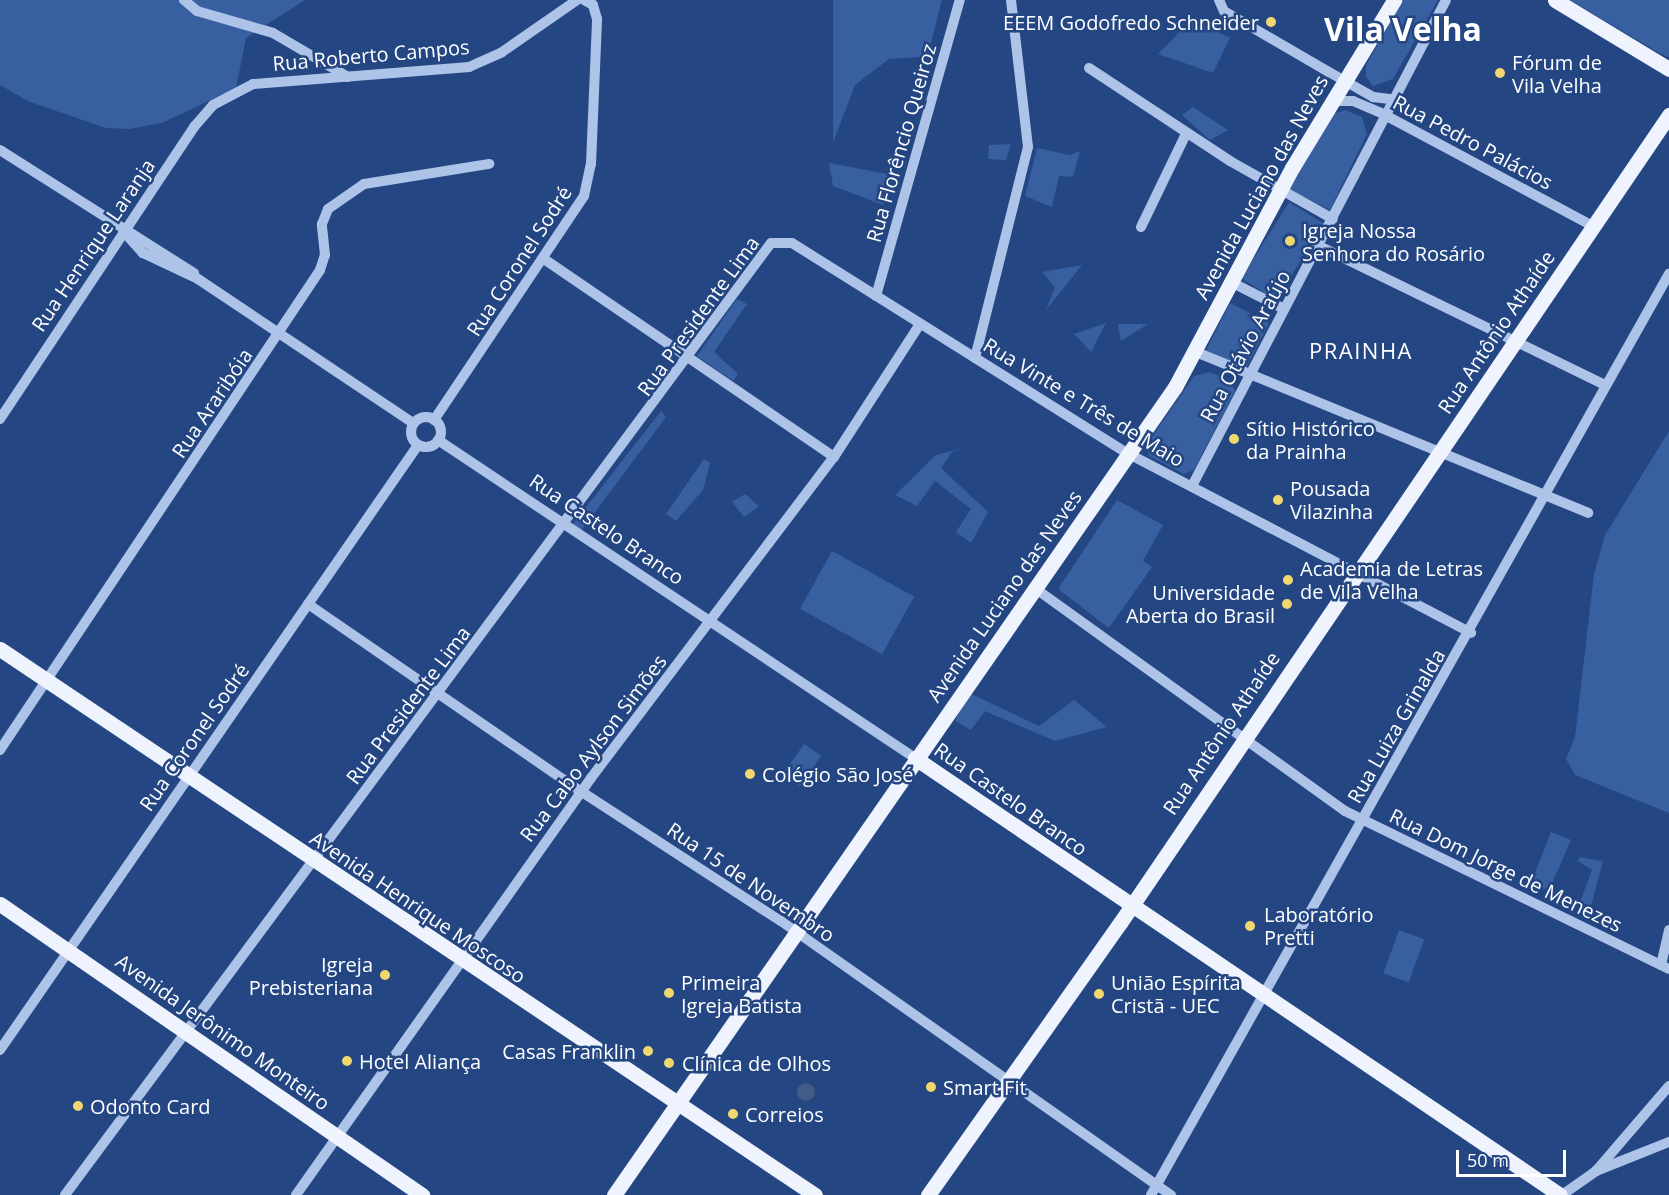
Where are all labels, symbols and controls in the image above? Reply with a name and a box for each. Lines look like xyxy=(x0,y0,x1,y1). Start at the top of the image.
place label: EEEM Godofredo Schneider xyxy=(1003,10,1259,34)
district label: Vila Velha xyxy=(1324,10,1482,48)
marker: EEEM Godofredo Schneider xyxy=(1264,15,1278,29)
street label: Rua Roberto Campos xyxy=(272,34,470,76)
street label: Rua Florêncio Queiroz xyxy=(861,41,941,245)
place label: Fórum de Vila Velha xyxy=(1512,50,1602,97)
marker: Fórum de Vila Velha xyxy=(1493,66,1507,80)
street label: Avenida Luciano das Neves xyxy=(1189,71,1333,303)
street label: Rua Pedro Palácios xyxy=(1389,90,1557,194)
street label: Rua Henrique Laranja xyxy=(26,154,160,336)
street label: Rua Coronel Sodré xyxy=(462,181,576,341)
place label: Igreja Nossa Senhora do Rosário xyxy=(1302,218,1485,265)
street label: Rua Presidente Lima xyxy=(632,232,764,400)
marker: Igreja Nossa Senhora do Rosário xyxy=(1283,234,1297,248)
street label: Rua Antônio Athaíde xyxy=(1433,246,1559,418)
street label: Rua Otávio Araújo xyxy=(1195,266,1295,426)
street label: Rua Vinte e Três de Maio xyxy=(979,332,1189,472)
district label: PRAINHA xyxy=(1309,338,1413,364)
street label: Rua Araribóia xyxy=(167,344,257,462)
place label: Sítio Histórico da Prainha xyxy=(1246,416,1375,463)
marker: Sítio Histórico da Prainha xyxy=(1227,432,1241,446)
street label: Rua Castelo Branco xyxy=(525,468,689,590)
place label: Pousada Vilazinha xyxy=(1290,476,1373,523)
street label: Avenida Luciano das Neves xyxy=(922,486,1086,706)
marker: Pousada Vilazinha xyxy=(1271,493,1285,507)
place label: Academia de Letras de Vila Velha xyxy=(1300,556,1483,603)
marker: Academia de Letras de Vila Velha xyxy=(1281,573,1295,587)
place label: Universidade Aberta do Brasil xyxy=(1126,580,1275,627)
marker: Universidade Aberta do Brasil xyxy=(1280,597,1294,611)
street label: Rua Presidente Lima xyxy=(341,621,475,789)
street label: Rua Luiza Grinalda xyxy=(1342,645,1450,807)
street label: Rua Antônio Athaíde xyxy=(1158,647,1284,819)
street label: Rua Cabo Aylson Simões xyxy=(515,650,671,846)
street label: Rua Coronel Sodré xyxy=(134,659,254,815)
street label: Rua Castelo Branco xyxy=(930,737,1092,861)
place label: Colégio São José xyxy=(762,762,914,786)
marker: Colégio São José xyxy=(743,767,757,781)
street label: Rua Dom Jorge de Menezes xyxy=(1386,803,1626,937)
street label: Rua 15 de Novembro xyxy=(663,817,839,947)
street label: Avenida Henrique Moscoso xyxy=(306,826,530,988)
place label: Laboratório Pretti xyxy=(1264,903,1374,950)
marker: Laboratório Pretti xyxy=(1241,917,1259,935)
street label: Avenida Jerônimo Monteiro xyxy=(111,949,335,1115)
place label: Igreja Prebisteriana xyxy=(249,952,373,999)
marker: Igreja Prebisteriana xyxy=(378,968,392,982)
place label: Primeira Igreja Batista xyxy=(681,970,802,1017)
place label: União Espírita Cristã - UEC xyxy=(1111,970,1241,1017)
marker: Primeira Igreja Batista xyxy=(662,986,676,1000)
marker: União Espírita Cristã - UEC xyxy=(1092,987,1106,1001)
place label: Casas Franklin xyxy=(502,1039,636,1063)
marker: Casas Franklin xyxy=(641,1044,655,1058)
place label: Hotel Aliança xyxy=(359,1049,481,1073)
place label: Clínica de Olhos xyxy=(682,1051,831,1075)
marker: Hotel Aliança xyxy=(340,1054,354,1068)
marker: Clínica de Olhos xyxy=(660,1054,678,1072)
place label: Smart Fit xyxy=(943,1075,1027,1099)
marker: Smart Fit xyxy=(924,1080,938,1094)
place label: Odonto Card xyxy=(90,1094,211,1118)
marker: Odonto Card xyxy=(71,1099,85,1113)
place label: Correios xyxy=(745,1102,824,1126)
marker: Correios xyxy=(726,1107,740,1121)
scale bar xyxy=(1459,1138,1568,1176)
text: 50 m xyxy=(1467,1148,1509,1172)

